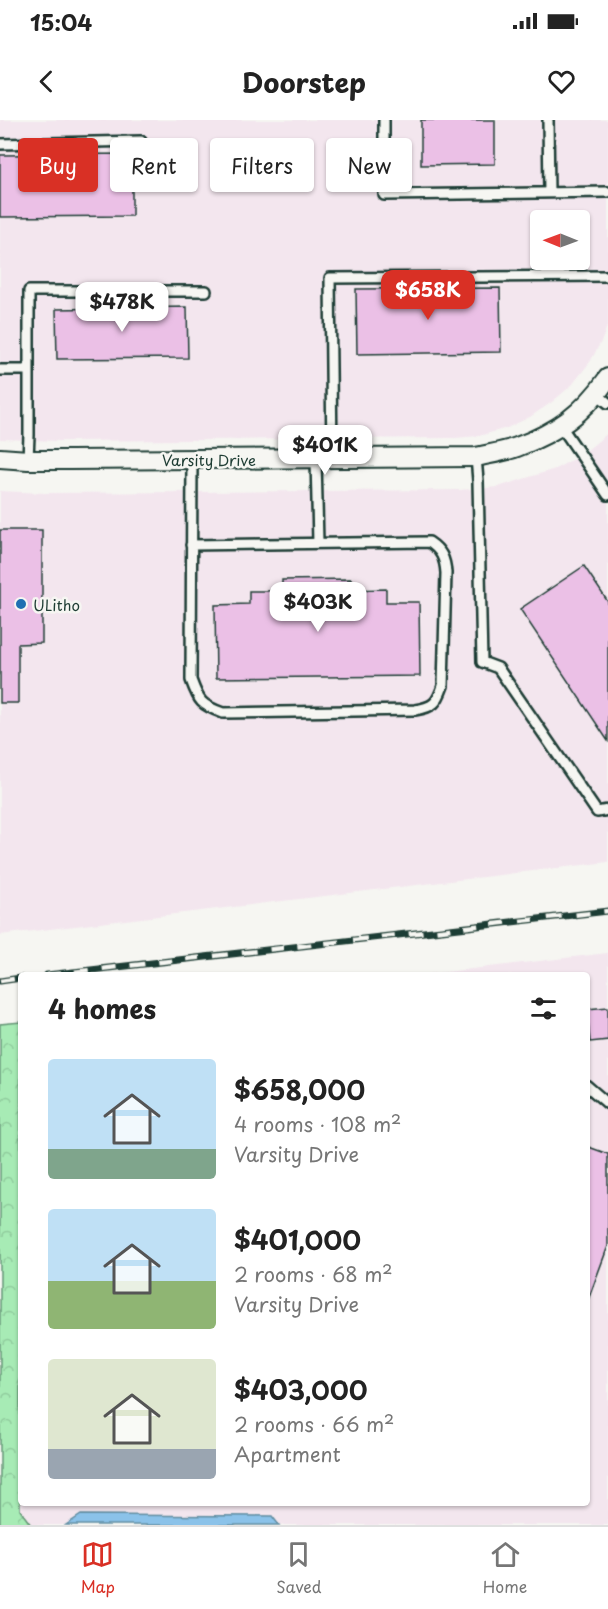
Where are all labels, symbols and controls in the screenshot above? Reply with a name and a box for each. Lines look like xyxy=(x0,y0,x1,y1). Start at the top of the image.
text: 15:04 xyxy=(30,5,92,38)
text: Doorstep xyxy=(242,61,366,102)
icon: back xyxy=(30,65,63,98)
icon: heart xyxy=(545,65,578,98)
chip: Buy xyxy=(18,138,98,192)
chip: Rent xyxy=(110,138,198,192)
chip: Filters xyxy=(210,138,314,192)
chip: New xyxy=(326,138,412,192)
north arrow xyxy=(530,210,590,270)
map controls xyxy=(530,210,590,270)
pin: $658K xyxy=(386,270,470,321)
text: $658K xyxy=(395,274,461,304)
pin: $478K xyxy=(80,282,164,333)
text: $478K xyxy=(89,286,155,316)
pin: $401K xyxy=(283,425,367,476)
text: $401K xyxy=(292,429,358,459)
street label: Varsity Drive xyxy=(162,448,256,471)
pin: $403K xyxy=(276,582,360,633)
text: $403K xyxy=(284,586,352,616)
place label: ULitho xyxy=(33,593,80,616)
marker: ULitho xyxy=(14,597,28,611)
text: 4 homes xyxy=(48,989,156,1028)
icon: filters xyxy=(527,992,560,1025)
text: $658,000 xyxy=(234,1070,365,1109)
icon: home xyxy=(96,1083,168,1155)
text: 4 rooms · 108 m² xyxy=(234,1109,401,1139)
text: Varsity Drive xyxy=(234,1139,359,1169)
text: $401,000 xyxy=(234,1220,361,1259)
icon: home xyxy=(96,1233,168,1305)
text: 2 rooms · 68 m² xyxy=(234,1259,393,1289)
text: Varsity Drive xyxy=(234,1289,359,1319)
text: $403,000 xyxy=(234,1370,368,1409)
icon: home xyxy=(96,1383,168,1455)
text: 2 rooms · 66 m² xyxy=(234,1409,394,1439)
text: Apartment xyxy=(234,1439,341,1469)
tab: Map xyxy=(81,1538,115,1598)
tab: Saved xyxy=(276,1538,322,1598)
tab: Home xyxy=(483,1538,527,1598)

